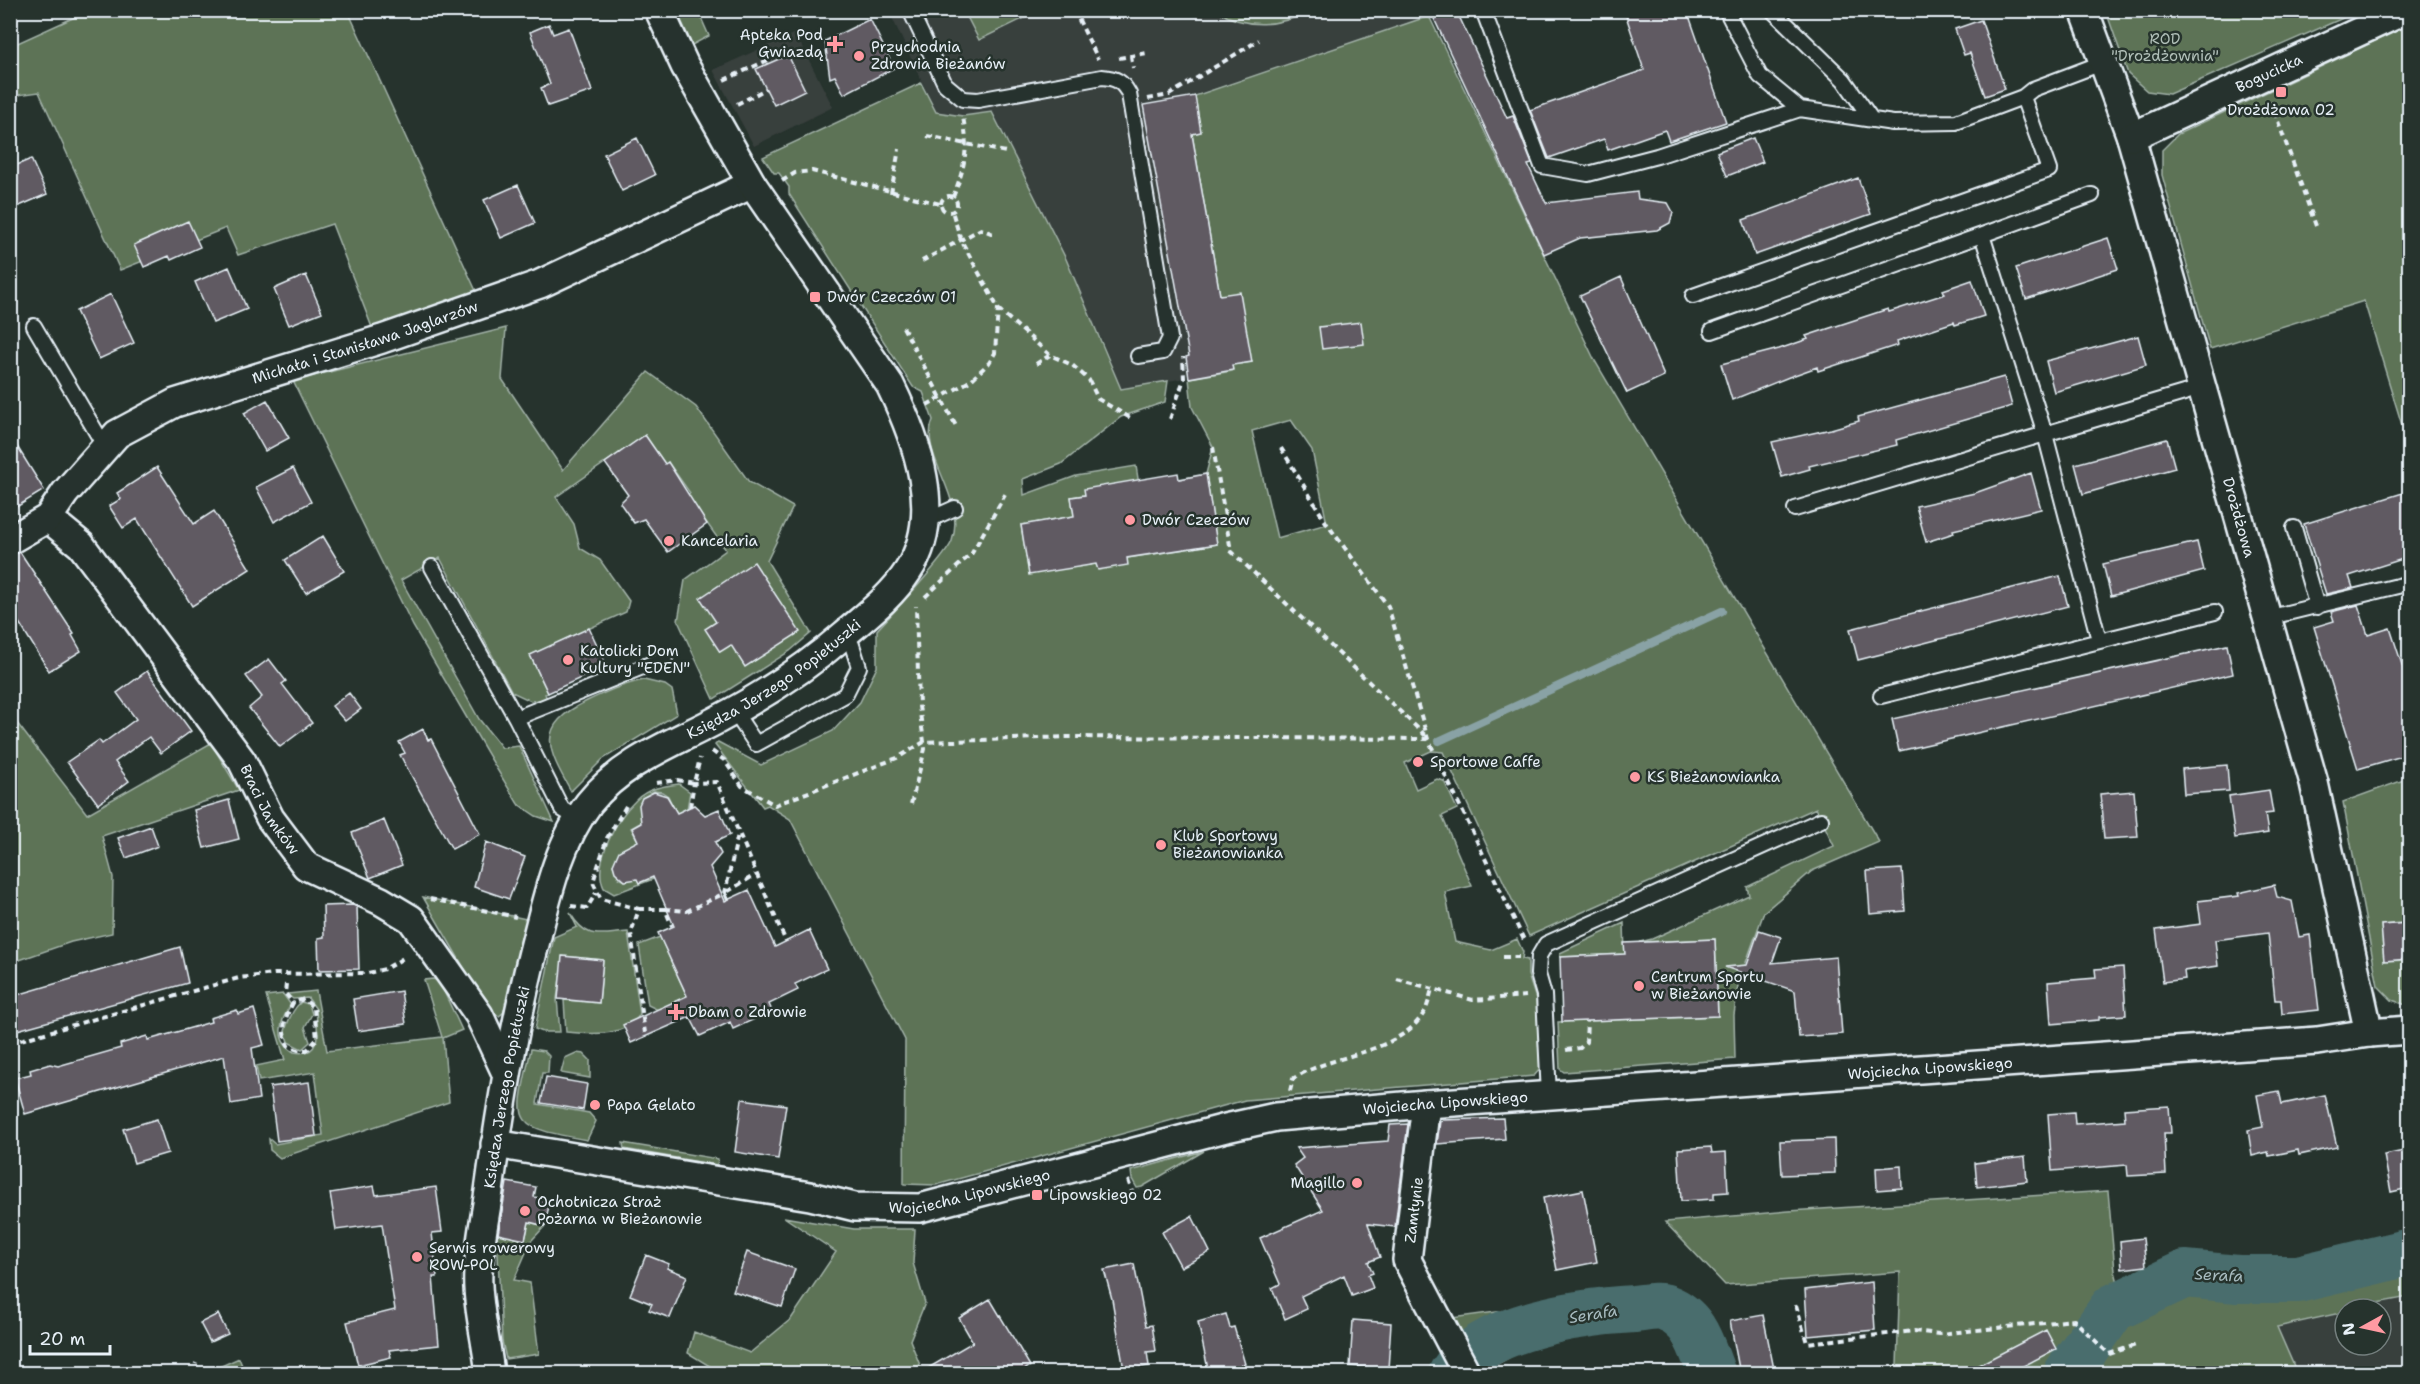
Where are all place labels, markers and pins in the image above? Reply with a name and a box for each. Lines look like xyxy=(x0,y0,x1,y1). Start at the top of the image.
place label: Apteka Pod Gwiazdą xyxy=(740,25,824,62)
marker: Apteka Pod Gwiazdą xyxy=(828,37,842,51)
place label: Przychodnia Zdrowia Bieżanów xyxy=(871,37,1006,74)
marker: Przychodnia Zdrowia Bieżanów xyxy=(852,49,866,63)
marker: Drożdżowa 02 xyxy=(2274,85,2288,99)
place label: Drożdżowa 02 xyxy=(2227,100,2335,120)
place label: Dwór Czeczów 01 xyxy=(827,287,956,307)
marker: Dwór Czeczów 01 xyxy=(808,290,822,304)
place label: Dwór Czeczów xyxy=(1142,510,1250,530)
marker: Dwór Czeczów xyxy=(1123,513,1137,527)
place label: Kancelaria xyxy=(681,531,759,551)
marker: Kancelaria xyxy=(662,534,676,548)
place label: Katolicki Dom Kultury "EDEN" xyxy=(580,641,690,678)
marker: Katolicki Dom Kultury "EDEN" xyxy=(561,653,575,667)
place label: Sportowe Caffe xyxy=(1430,752,1541,772)
marker: Sportowe Caffe xyxy=(1411,755,1425,769)
place label: KS Bieżanowianka xyxy=(1647,767,1781,787)
marker: KS Bieżanowianka xyxy=(1628,770,1642,784)
place label: Klub Sportowy Bieżanowianka xyxy=(1173,826,1284,863)
marker: Klub Sportowy Bieżanowianka xyxy=(1154,838,1168,852)
place label: Centrum Sportu w Bieżanowie xyxy=(1651,967,1764,1004)
marker: Centrum Sportu w Bieżanowie xyxy=(1632,979,1646,993)
place label: Dbam o Zdrowie xyxy=(688,1002,807,1022)
marker: Dbam o Zdrowie xyxy=(669,1005,683,1019)
place label: Papa Gelato xyxy=(607,1095,696,1115)
marker: Papa Gelato xyxy=(588,1098,602,1112)
place label: Magillo xyxy=(1290,1173,1345,1193)
marker: Magillo xyxy=(1350,1176,1364,1190)
place label: Lipowskiego 02 xyxy=(1049,1185,1162,1205)
marker: Lipowskiego 02 xyxy=(1030,1188,1044,1202)
place label: Ochotnicza Straż Pożarna w Bieżanowie xyxy=(537,1192,703,1229)
marker: Ochotnicza Straż Pożarna w Bieżanowie xyxy=(518,1204,532,1218)
place label: Serwis rowerowy ROW-POL xyxy=(429,1238,555,1275)
marker: Serwis rowerowy ROW-POL xyxy=(410,1250,424,1264)

